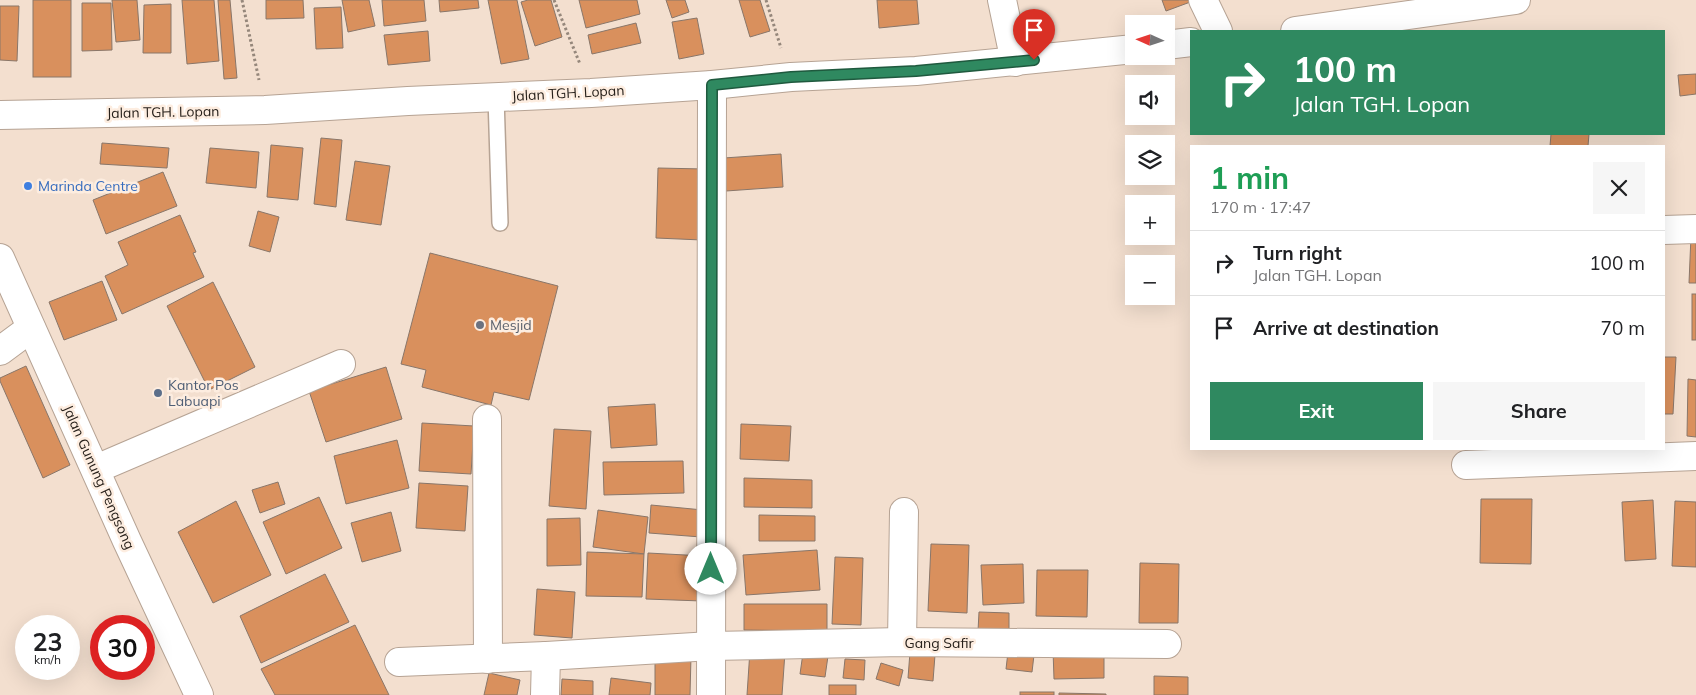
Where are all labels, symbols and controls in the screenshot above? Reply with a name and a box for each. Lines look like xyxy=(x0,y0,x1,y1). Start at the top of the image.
pin xyxy=(1013,9,1055,60)
north arrow xyxy=(1125,15,1175,65)
map controls xyxy=(1125,15,1175,305)
icon: arrive xyxy=(1020,16,1048,44)
text: 100 m xyxy=(1293,47,1397,91)
icon: right xyxy=(1210,50,1275,115)
button: sound xyxy=(1125,75,1175,125)
street label: Jalan TGH. Lopan xyxy=(511,81,625,105)
text: Jalan TGH. Lopan xyxy=(1293,90,1470,118)
street label: Jalan TGH. Lopan xyxy=(106,102,220,122)
button: layers xyxy=(1125,135,1175,185)
text: 1 min xyxy=(1210,159,1289,197)
button: close xyxy=(1593,162,1645,214)
place label: Marinda Centre xyxy=(38,177,138,195)
marker: Marinda Centre xyxy=(22,180,34,192)
button: + xyxy=(1125,195,1175,245)
text: 170 m · 17:47 xyxy=(1210,197,1311,217)
text: Turn right xyxy=(1253,241,1342,265)
icon: right xyxy=(1210,249,1238,277)
text: 100 m xyxy=(1589,251,1645,275)
button: − xyxy=(1125,255,1175,305)
text: Jalan TGH. Lopan xyxy=(1253,265,1382,285)
icon: arrive xyxy=(1210,314,1238,342)
place label: Mesjid xyxy=(490,316,532,334)
text: Arrive at destination xyxy=(1253,316,1439,340)
text: 70 m xyxy=(1601,316,1645,340)
marker: Mesjid xyxy=(474,319,486,331)
place label: Kantor Pos Labuapi xyxy=(168,376,239,410)
button: Exit xyxy=(1210,382,1423,440)
button: Share xyxy=(1433,382,1645,440)
marker: Kantor Pos Labuapi xyxy=(152,387,164,399)
street label: Jalan Gunung Pengsong xyxy=(59,402,139,552)
position arrow xyxy=(684,542,736,594)
speed limit sign: 30 xyxy=(90,615,155,680)
text: 23 xyxy=(32,626,63,657)
street label: Gang Safir xyxy=(904,634,974,652)
text: km/h xyxy=(34,652,61,667)

